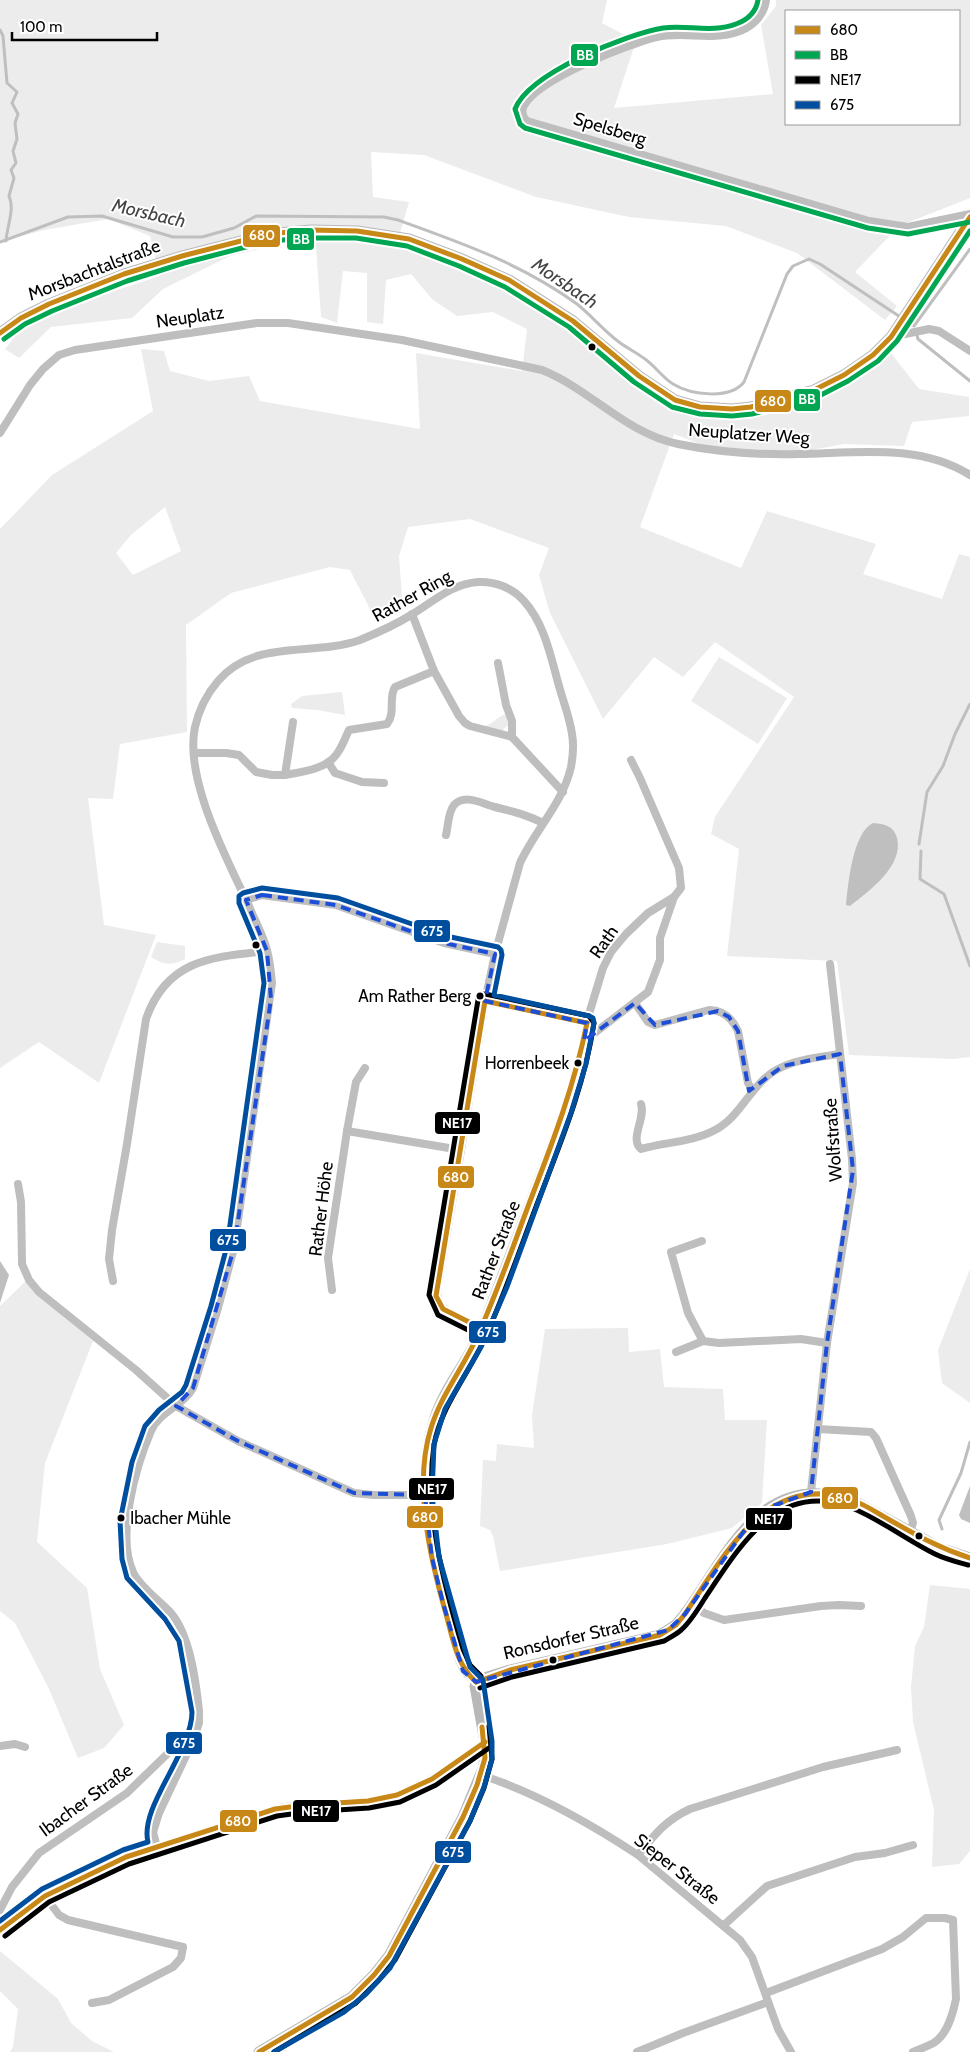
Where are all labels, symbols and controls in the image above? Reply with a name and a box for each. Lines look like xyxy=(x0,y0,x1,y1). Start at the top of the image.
scale bar xyxy=(12,10,158,42)
legend xyxy=(785,10,960,125)
text: 100 m xyxy=(20,18,62,36)
text: 680 xyxy=(830,21,858,39)
line badge: BB xyxy=(570,43,599,67)
text: BB xyxy=(576,46,594,64)
text: BB xyxy=(830,46,848,64)
text: NE17 xyxy=(830,71,862,89)
text: 675 xyxy=(830,96,854,114)
street label: Spelsberg xyxy=(571,108,650,151)
water label: Morsbach xyxy=(109,193,188,233)
line badge: 680 xyxy=(242,224,281,248)
text: 680 xyxy=(249,226,275,244)
line badge: BB xyxy=(286,227,315,251)
text: BB xyxy=(292,230,310,248)
street label: Morsbachtalstraße xyxy=(25,235,163,305)
water label: Morsbach xyxy=(527,252,602,313)
street label: Neuplatz xyxy=(155,301,226,333)
unlabelled marker xyxy=(587,342,597,352)
line badge: BB xyxy=(793,388,821,412)
line badge: 680 xyxy=(754,389,792,413)
text: BB xyxy=(798,390,816,408)
text: 680 xyxy=(760,392,786,410)
street label: Neuplatzer Weg xyxy=(688,419,811,449)
street label: Rather Ring xyxy=(368,565,457,627)
line badge: 675 xyxy=(413,919,451,943)
street label: Rath xyxy=(585,921,623,963)
text: 675 xyxy=(421,922,443,940)
unlabelled marker xyxy=(251,940,261,950)
place label: Am Rather Berg xyxy=(358,986,472,1006)
marker: Am Rather Berg xyxy=(475,991,485,1001)
place label: Horrenbeek xyxy=(485,1053,569,1073)
marker: Horrenbeek xyxy=(573,1058,583,1068)
street label: Wolfstraße xyxy=(819,1097,847,1183)
line badge: NE17 xyxy=(434,1111,481,1135)
text: NE17 xyxy=(442,1114,473,1132)
street label: Rather Höhe xyxy=(304,1160,338,1258)
line badge: 680 xyxy=(437,1165,475,1189)
text: 680 xyxy=(443,1168,469,1186)
street label: Rather Straße xyxy=(467,1197,525,1303)
line badge: 675 xyxy=(209,1228,247,1252)
text: 675 xyxy=(217,1231,239,1249)
line badge: 675 xyxy=(468,1320,507,1344)
text: 675 xyxy=(477,1323,499,1341)
line badge: NE17 xyxy=(408,1477,455,1501)
text: NE17 xyxy=(417,1480,448,1498)
line badge: 680 xyxy=(821,1486,859,1510)
text: 680 xyxy=(827,1489,853,1507)
line badge: 680 xyxy=(406,1505,444,1529)
line badge: NE17 xyxy=(745,1507,793,1531)
place label: Ibacher Mühle xyxy=(130,1508,231,1528)
text: 680 xyxy=(412,1508,438,1526)
text: NE17 xyxy=(754,1510,785,1528)
marker: Ibacher Mühle xyxy=(116,1513,126,1523)
unlabelled marker xyxy=(914,1531,924,1541)
street label: Ronsdorfer Straße xyxy=(501,1612,641,1664)
unlabelled marker xyxy=(548,1655,558,1665)
line badge: 675 xyxy=(165,1731,203,1755)
text: 675 xyxy=(173,1734,195,1752)
street label: Ibacher Straße xyxy=(35,1759,137,1841)
line badge: NE17 xyxy=(292,1799,340,1823)
text: NE17 xyxy=(301,1802,332,1820)
line badge: 680 xyxy=(219,1809,258,1833)
text: 680 xyxy=(225,1812,251,1830)
street label: Sieper Straße xyxy=(630,1829,724,1909)
line badge: 675 xyxy=(434,1840,472,1864)
text: 675 xyxy=(442,1843,464,1861)

